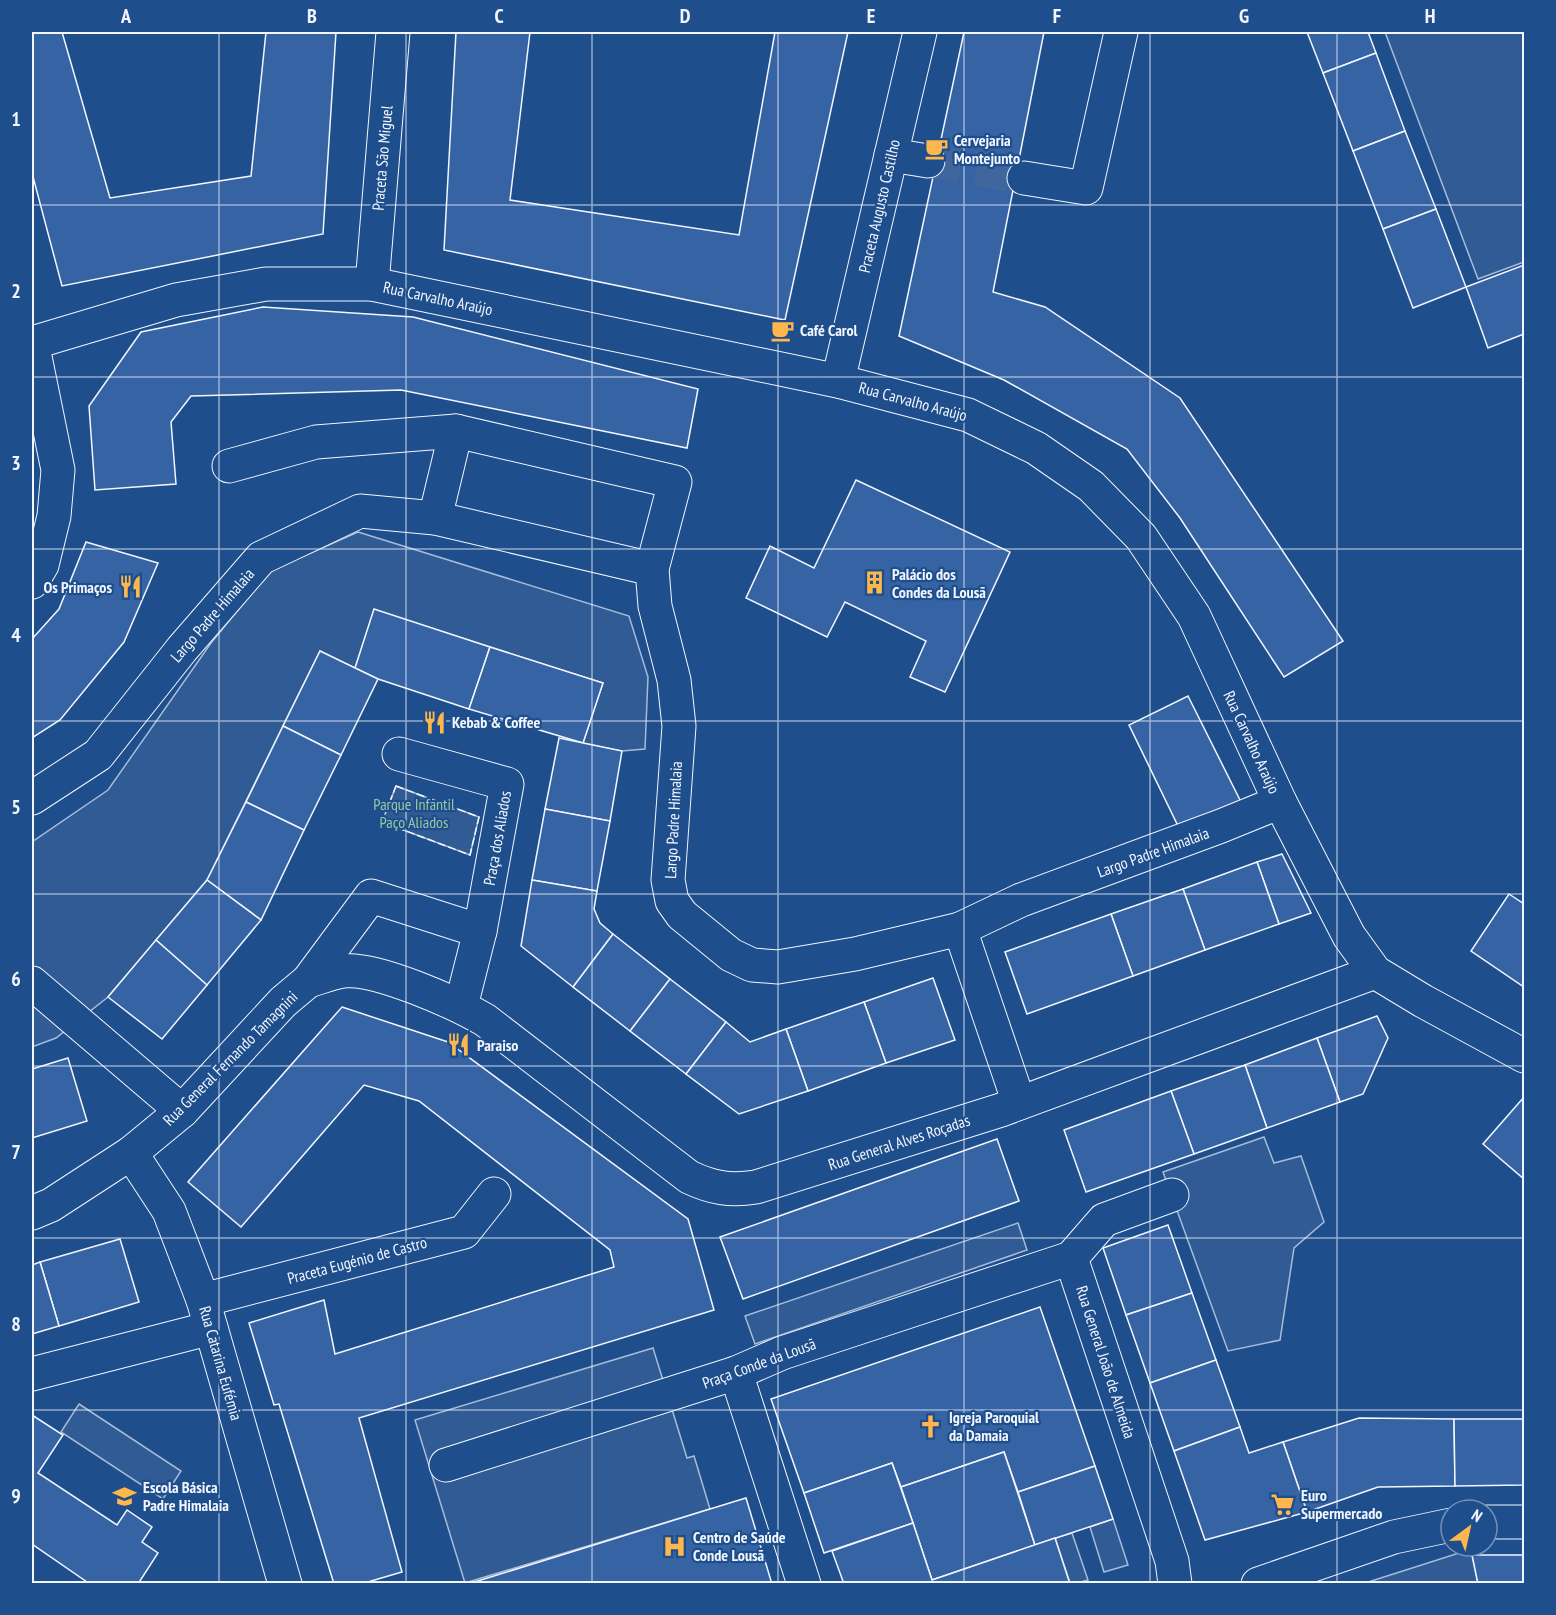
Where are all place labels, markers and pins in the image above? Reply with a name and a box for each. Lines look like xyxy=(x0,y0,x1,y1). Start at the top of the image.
place label: Cervejaria Montejunto xyxy=(954,130,1020,168)
cafe icon: Cervejaria Montejunto xyxy=(923,136,949,162)
cafe icon: Café Carol xyxy=(769,317,795,343)
place label: Café Carol xyxy=(800,320,858,340)
place label: Palácio dos Condes da Lousã xyxy=(892,564,986,602)
building icon: Palácio dos Condes da Lousã xyxy=(861,570,887,596)
restaurant icon: Os Primaços xyxy=(117,574,143,600)
place label: Os Primaços xyxy=(43,577,112,597)
restaurant icon: Kebab & Coffee xyxy=(421,709,447,735)
place label: Kebab & Coffee xyxy=(452,712,541,732)
restaurant icon: Paraiso xyxy=(446,1032,472,1058)
place label: Paraiso xyxy=(477,1035,519,1055)
place label: Igreja Paroquial da Damaia xyxy=(949,1407,1039,1445)
church icon: Igreja Paroquial da Damaia xyxy=(918,1413,944,1439)
place label: Escola Básica Padre Himalaia xyxy=(143,1477,229,1515)
school or university icon: Escola Básica Padre Himalaia xyxy=(112,1483,138,1509)
place label: Euro Supermercado xyxy=(1301,1485,1382,1523)
supermarket icon: Euro Supermercado xyxy=(1270,1491,1296,1517)
place label: Centro de Saúde Conde Lousã xyxy=(693,1527,786,1565)
hospital icon: Centro de Saúde Conde Lousã xyxy=(662,1533,688,1559)

